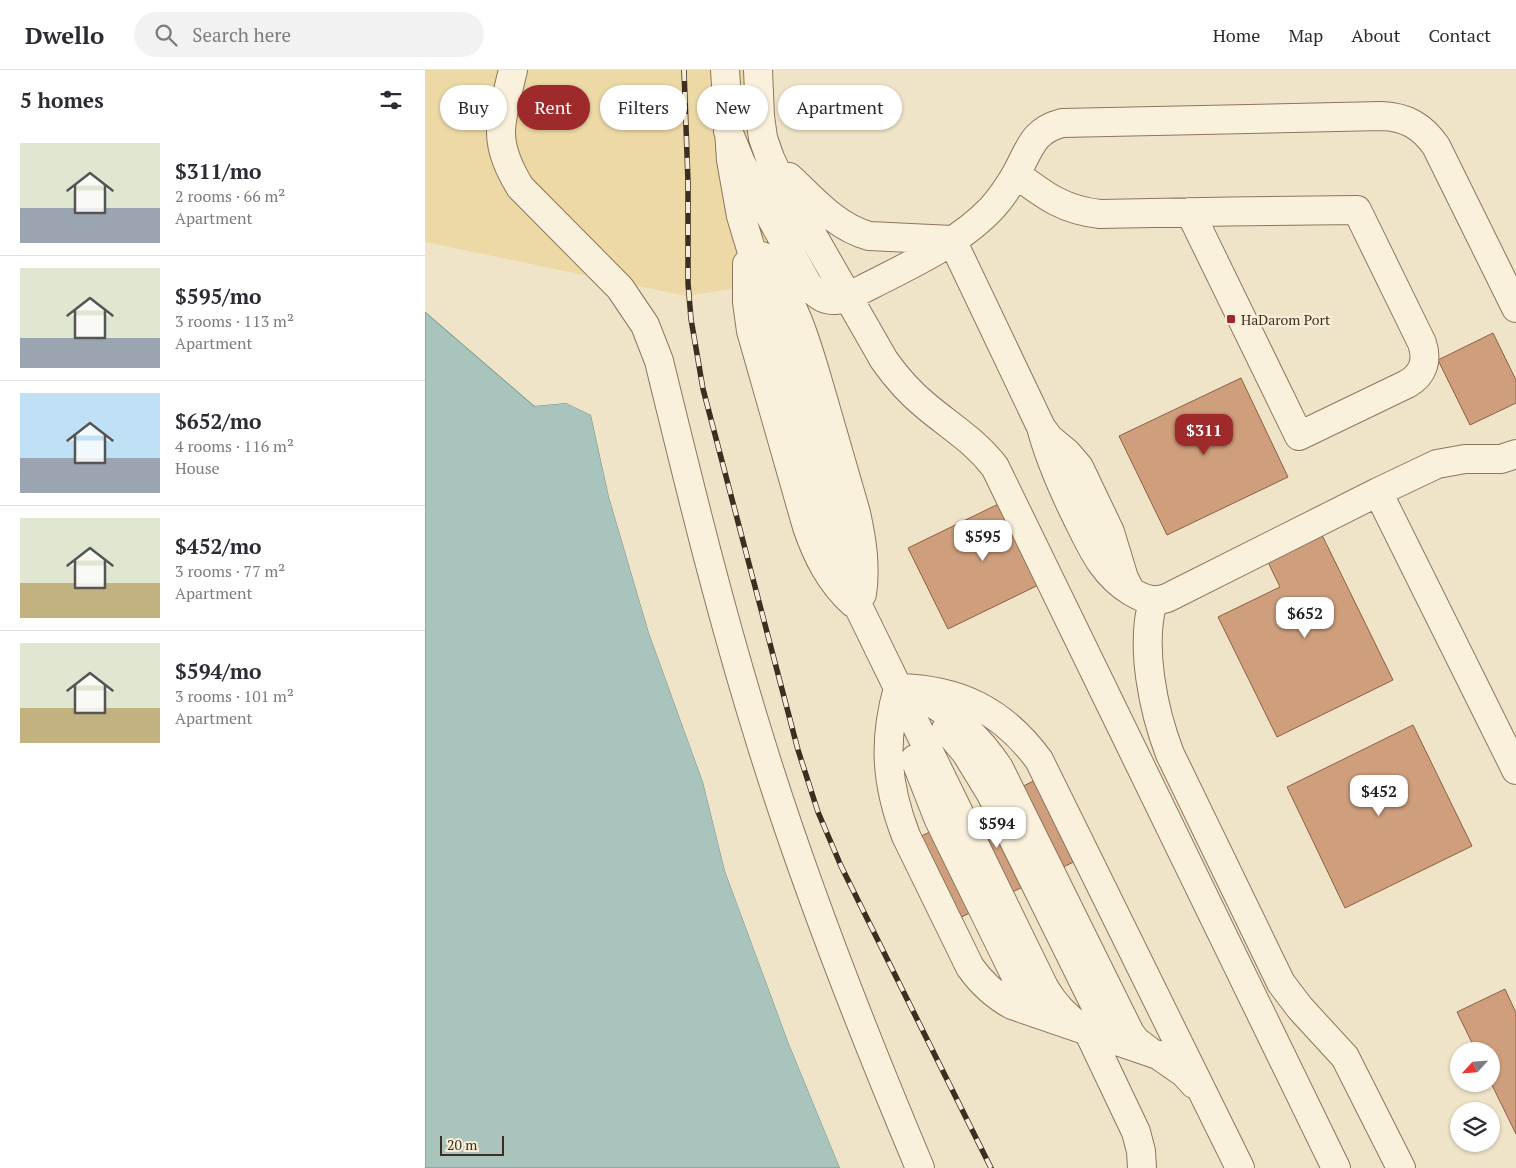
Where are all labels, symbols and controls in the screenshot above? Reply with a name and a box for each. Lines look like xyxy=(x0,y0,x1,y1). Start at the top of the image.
search box xyxy=(134,12,484,57)
text: Dwello xyxy=(25,19,104,51)
icon: search xyxy=(152,21,180,49)
text: Search here xyxy=(192,22,291,47)
text: Home xyxy=(1213,23,1260,47)
text: Map xyxy=(1288,23,1323,47)
text: About xyxy=(1351,23,1400,47)
text: Contact xyxy=(1428,23,1491,47)
chip: Buy xyxy=(440,85,507,130)
chip: Rent xyxy=(517,85,590,130)
chip: Filters xyxy=(600,85,687,130)
chip: New xyxy=(697,85,768,130)
chip: Apartment xyxy=(778,85,902,130)
text: 5 homes xyxy=(20,86,104,114)
icon: filters xyxy=(377,86,405,114)
text: $311/mo xyxy=(175,157,262,185)
icon: home xyxy=(60,163,120,223)
text: 2 rooms · 66 m² xyxy=(175,185,285,207)
text: Apartment xyxy=(175,207,252,229)
text: $595/mo xyxy=(175,282,262,310)
icon: home xyxy=(60,288,120,348)
text: 3 rooms · 113 m² xyxy=(175,310,294,332)
place label: HaDarom Port xyxy=(1241,310,1331,329)
marker: HaDarom Port xyxy=(1225,313,1237,325)
text: Apartment xyxy=(175,332,252,354)
text: $652/mo xyxy=(175,407,262,435)
icon: home xyxy=(60,413,120,473)
pin: $311 xyxy=(1174,414,1234,456)
text: $311 xyxy=(1186,419,1222,441)
text: 4 rooms · 116 m² xyxy=(175,435,294,457)
text: House xyxy=(175,457,220,479)
pin: $595 xyxy=(953,520,1013,562)
text: $595 xyxy=(965,525,1001,547)
text: $452/mo xyxy=(175,532,262,560)
icon: home xyxy=(60,538,120,598)
text: 3 rooms · 77 m² xyxy=(175,560,285,582)
text: Apartment xyxy=(175,582,252,604)
pin: $652 xyxy=(1275,596,1335,639)
text: $652 xyxy=(1287,602,1323,624)
text: $594/mo xyxy=(175,657,262,685)
icon: home xyxy=(60,663,120,723)
text: 3 rooms · 101 m² xyxy=(175,685,294,707)
text: Apartment xyxy=(175,707,252,729)
pin: $452 xyxy=(1349,774,1409,817)
text: $452 xyxy=(1361,780,1397,802)
pin: $594 xyxy=(967,806,1027,849)
text: $594 xyxy=(979,812,1015,834)
north arrow xyxy=(1450,1042,1500,1092)
map controls xyxy=(1450,1042,1500,1152)
button: layers xyxy=(1450,1102,1500,1152)
scale bar xyxy=(440,1133,504,1156)
text: 20 m xyxy=(447,1135,477,1154)

